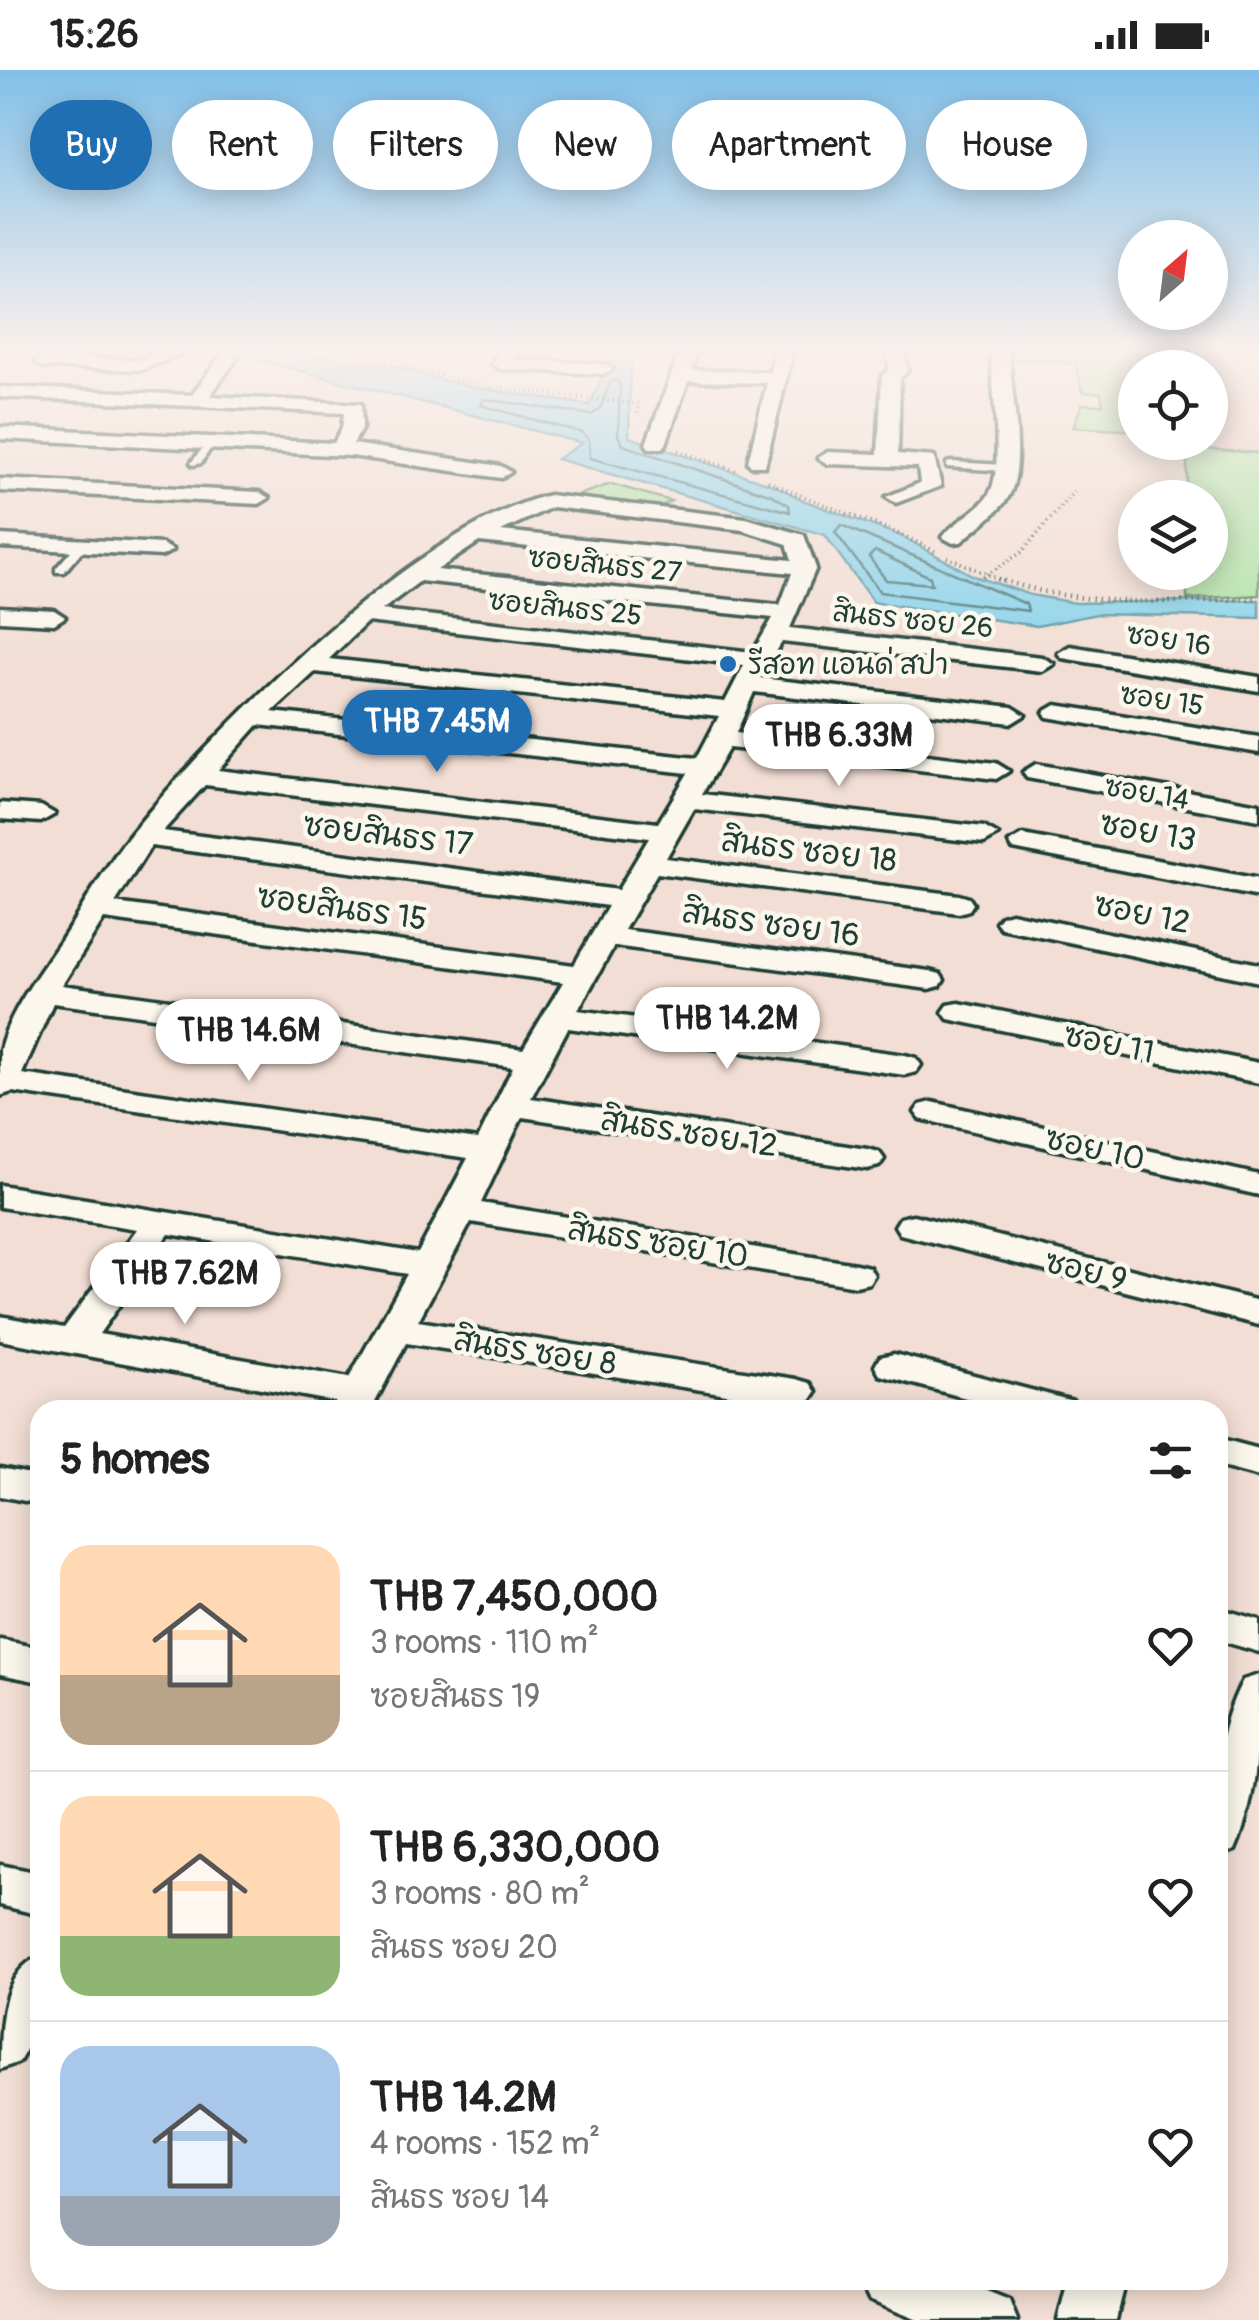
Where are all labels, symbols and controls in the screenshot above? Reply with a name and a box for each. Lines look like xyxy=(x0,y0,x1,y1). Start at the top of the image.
text: 15:26 xyxy=(50,11,139,59)
chip: Buy xyxy=(30,100,152,190)
chip: Rent xyxy=(172,100,313,190)
chip: Filters xyxy=(333,100,498,190)
chip: New xyxy=(518,100,652,190)
chip: Apartment xyxy=(672,100,906,190)
chip: House xyxy=(926,100,1087,190)
north arrow xyxy=(1118,220,1228,330)
map controls xyxy=(1118,220,1228,590)
button: locate xyxy=(1118,350,1228,460)
button: layers xyxy=(1118,480,1228,590)
street label: ซอยสินธร 27 xyxy=(526,540,684,591)
street label: ซอยสินธร 25 xyxy=(486,583,644,634)
street label: สินธร ซอย 26 xyxy=(831,595,995,646)
street label: ซอย 16 xyxy=(1124,617,1214,664)
place label: รีสอท แอนด่ สปา xyxy=(748,646,948,683)
marker: รีสอท แอนด่ สปา xyxy=(717,653,739,675)
street label: ซอย 15 xyxy=(1117,677,1206,724)
pin: THB 7.45M xyxy=(323,690,551,775)
text: THB 7.45M xyxy=(364,702,510,742)
pin: THB 6.33M xyxy=(725,704,953,789)
text: THB 6.33M xyxy=(765,716,913,756)
street label: ซอย 14 xyxy=(1102,769,1192,818)
street label: ซอย 13 xyxy=(1096,803,1199,861)
street label: ซอยสินธร 17 xyxy=(301,805,475,865)
street label: สินธร ซอย 18 xyxy=(719,820,899,882)
street label: ซอยสินธร 15 xyxy=(254,876,429,940)
street label: ซอย 12 xyxy=(1090,884,1193,944)
street label: สินธร ซอย 16 xyxy=(679,892,862,956)
pin: THB 14.2M xyxy=(613,987,841,1072)
pin: THB 14.6M xyxy=(135,999,363,1084)
text: THB 14.2M xyxy=(656,999,798,1039)
text: THB 14.6M xyxy=(178,1011,320,1051)
street label: ซอย 11 xyxy=(1060,1015,1158,1073)
street label: สินธร ซอย 12 xyxy=(598,1099,780,1167)
street label: ซอย 10 xyxy=(1041,1118,1148,1180)
street label: สินธร ซอย 10 xyxy=(565,1209,751,1277)
pin: THB 7.62M xyxy=(71,1242,299,1327)
street label: ซอย 9 xyxy=(1041,1242,1131,1300)
text: THB 7.62M xyxy=(112,1254,258,1294)
street label: สินธร ซอย 8 xyxy=(451,1319,619,1385)
icon: filters xyxy=(1143,1433,1198,1488)
text: 5 homes xyxy=(60,1434,210,1486)
text: THB 7,450,000 xyxy=(370,1571,658,1623)
icon: home xyxy=(140,1585,260,1705)
icon: heart xyxy=(1143,1618,1198,1673)
text: 3 rooms · 110 m² xyxy=(370,1623,599,1663)
text: ซอยสินธร 19 xyxy=(370,1677,540,1717)
text: THB 6,330,000 xyxy=(370,1822,660,1874)
icon: home xyxy=(140,1836,260,1956)
icon: heart xyxy=(1143,1869,1198,1924)
text: 3 rooms · 80 m² xyxy=(370,1874,590,1914)
text: สินธร ซอย 20 xyxy=(370,1928,558,1968)
text: THB 14.2M xyxy=(370,2072,556,2124)
icon: home xyxy=(140,2086,260,2206)
icon: heart xyxy=(1143,2119,1198,2174)
text: 4 rooms · 152 m² xyxy=(370,2124,600,2164)
text: สินธร ซอย 14 xyxy=(370,2178,549,2218)

